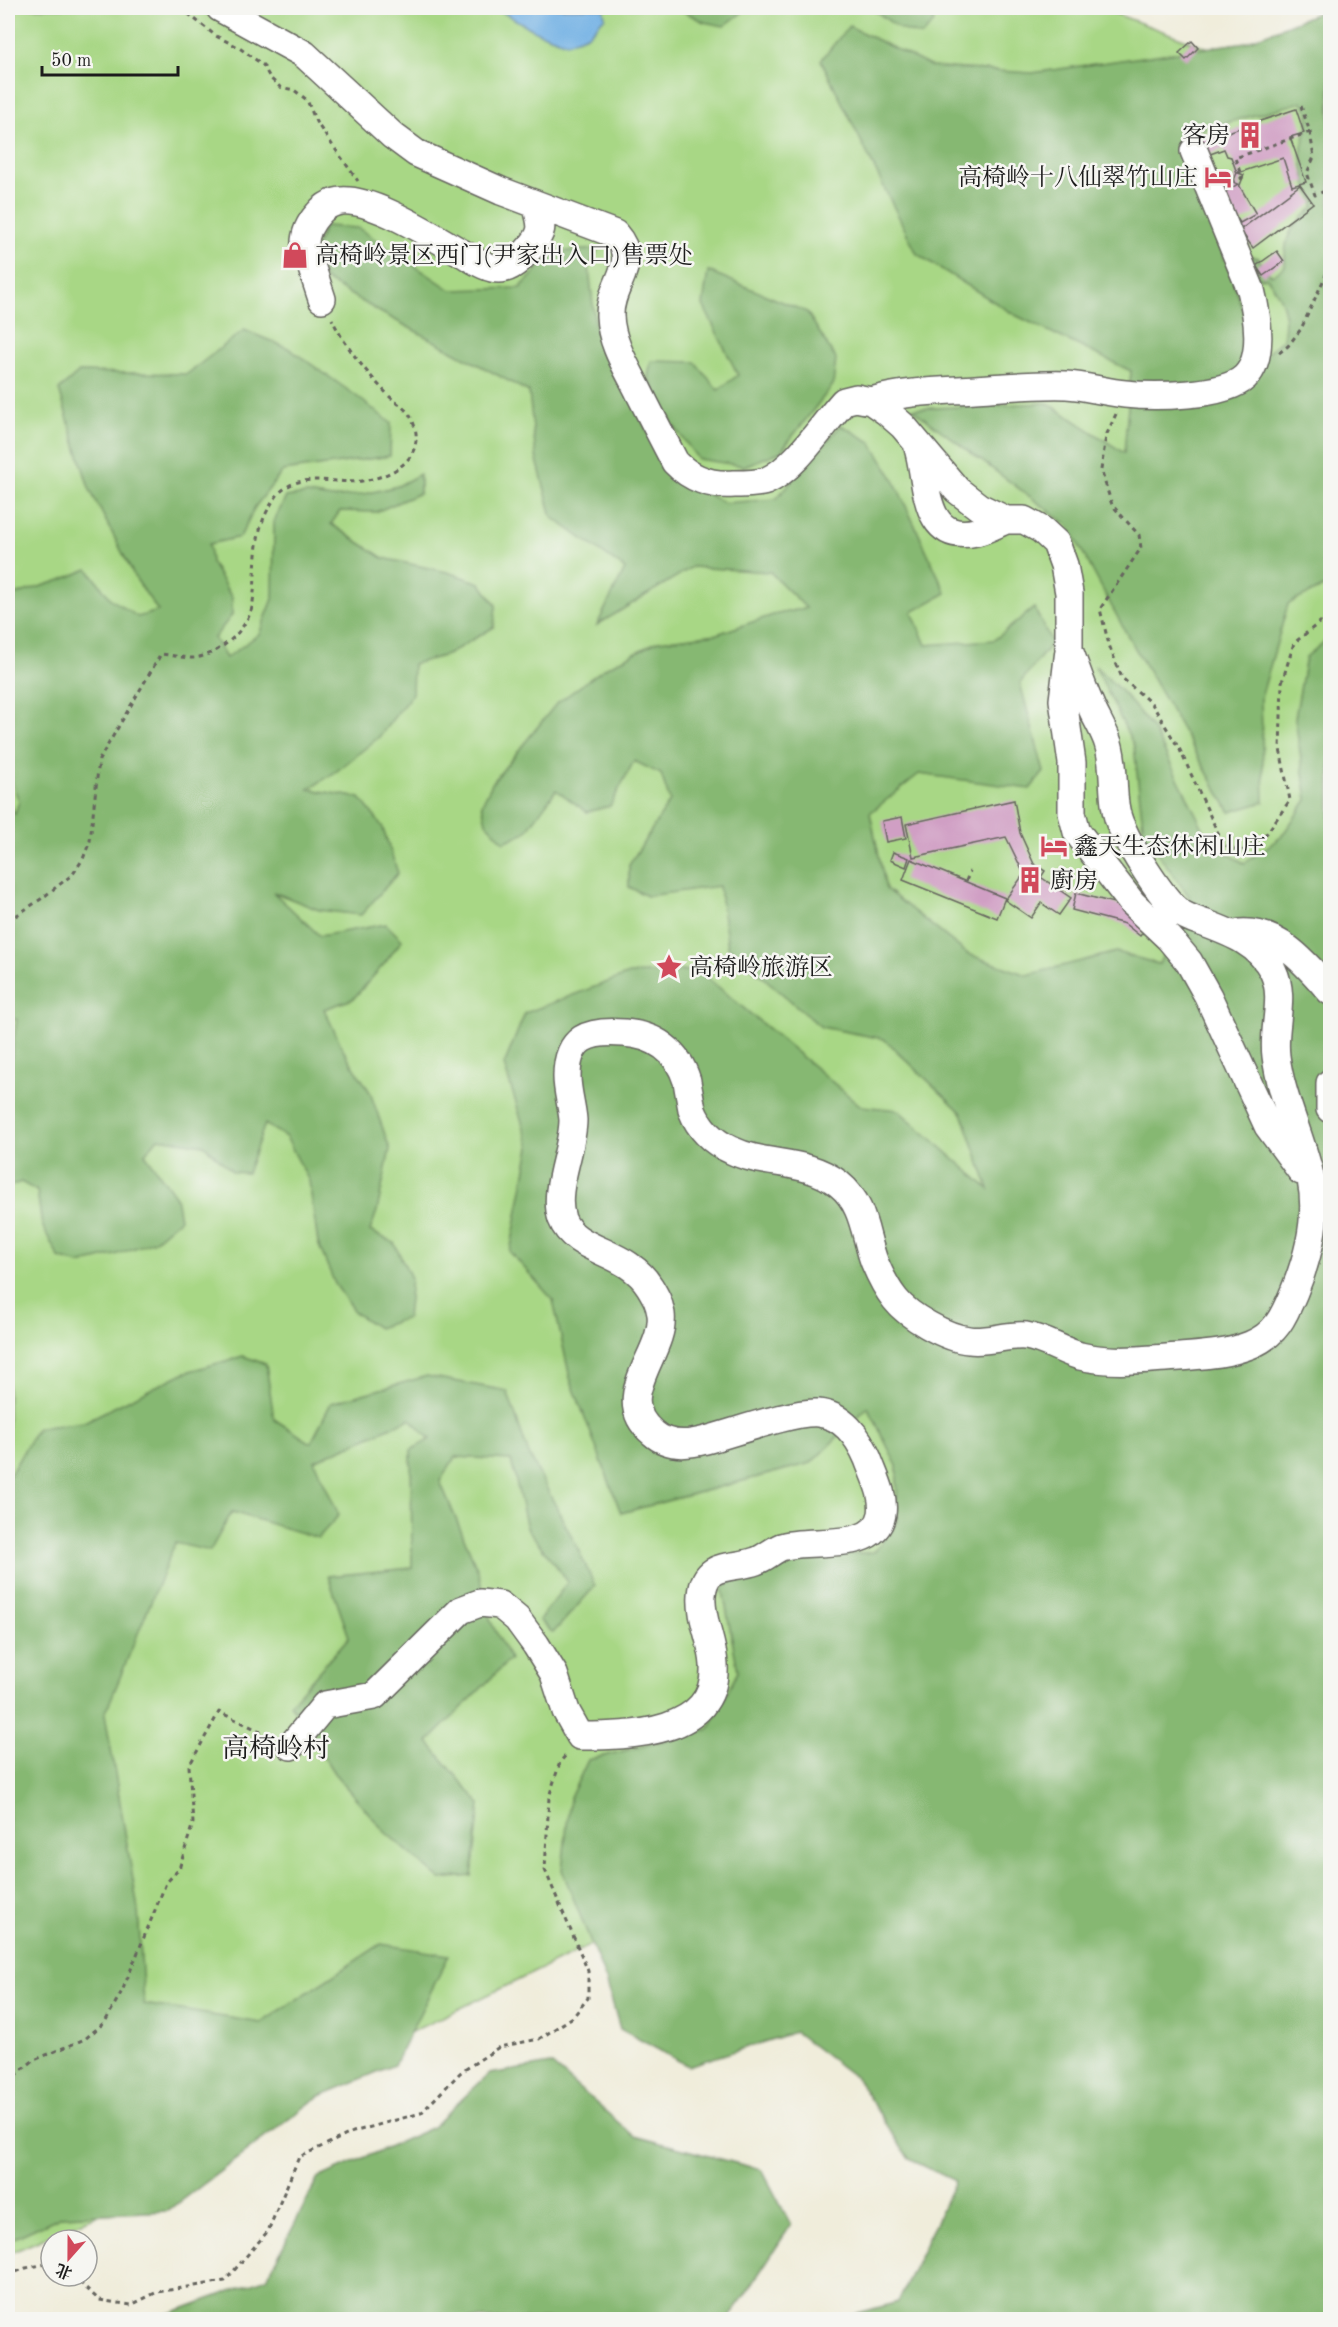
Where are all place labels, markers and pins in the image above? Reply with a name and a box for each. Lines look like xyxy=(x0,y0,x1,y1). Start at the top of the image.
building icon: 客房 xyxy=(1235,120,1265,150)
place label: 客房 xyxy=(1182,122,1230,149)
hotel icon: 高椅岭十八仙翠竹山庄 xyxy=(1203,162,1233,192)
place label: 高椅岭十八仙翠竹山庄 xyxy=(958,164,1198,191)
shop icon: 高椅岭景区西门(尹家出入口)售票处 xyxy=(280,240,310,270)
place label: 高椅岭景区西门(尹家出入口)售票处 xyxy=(315,242,693,269)
hotel icon: 鑫天生态休闲山庄 xyxy=(1039,831,1069,861)
place label: 鑫天生态休闲山庄 xyxy=(1074,833,1266,860)
building icon: 廚房 xyxy=(1015,865,1045,895)
place label: 廚房 xyxy=(1050,867,1098,894)
place icon: 高椅岭旅游区 xyxy=(654,952,684,982)
place label: 高椅岭旅游区 xyxy=(689,954,833,981)

